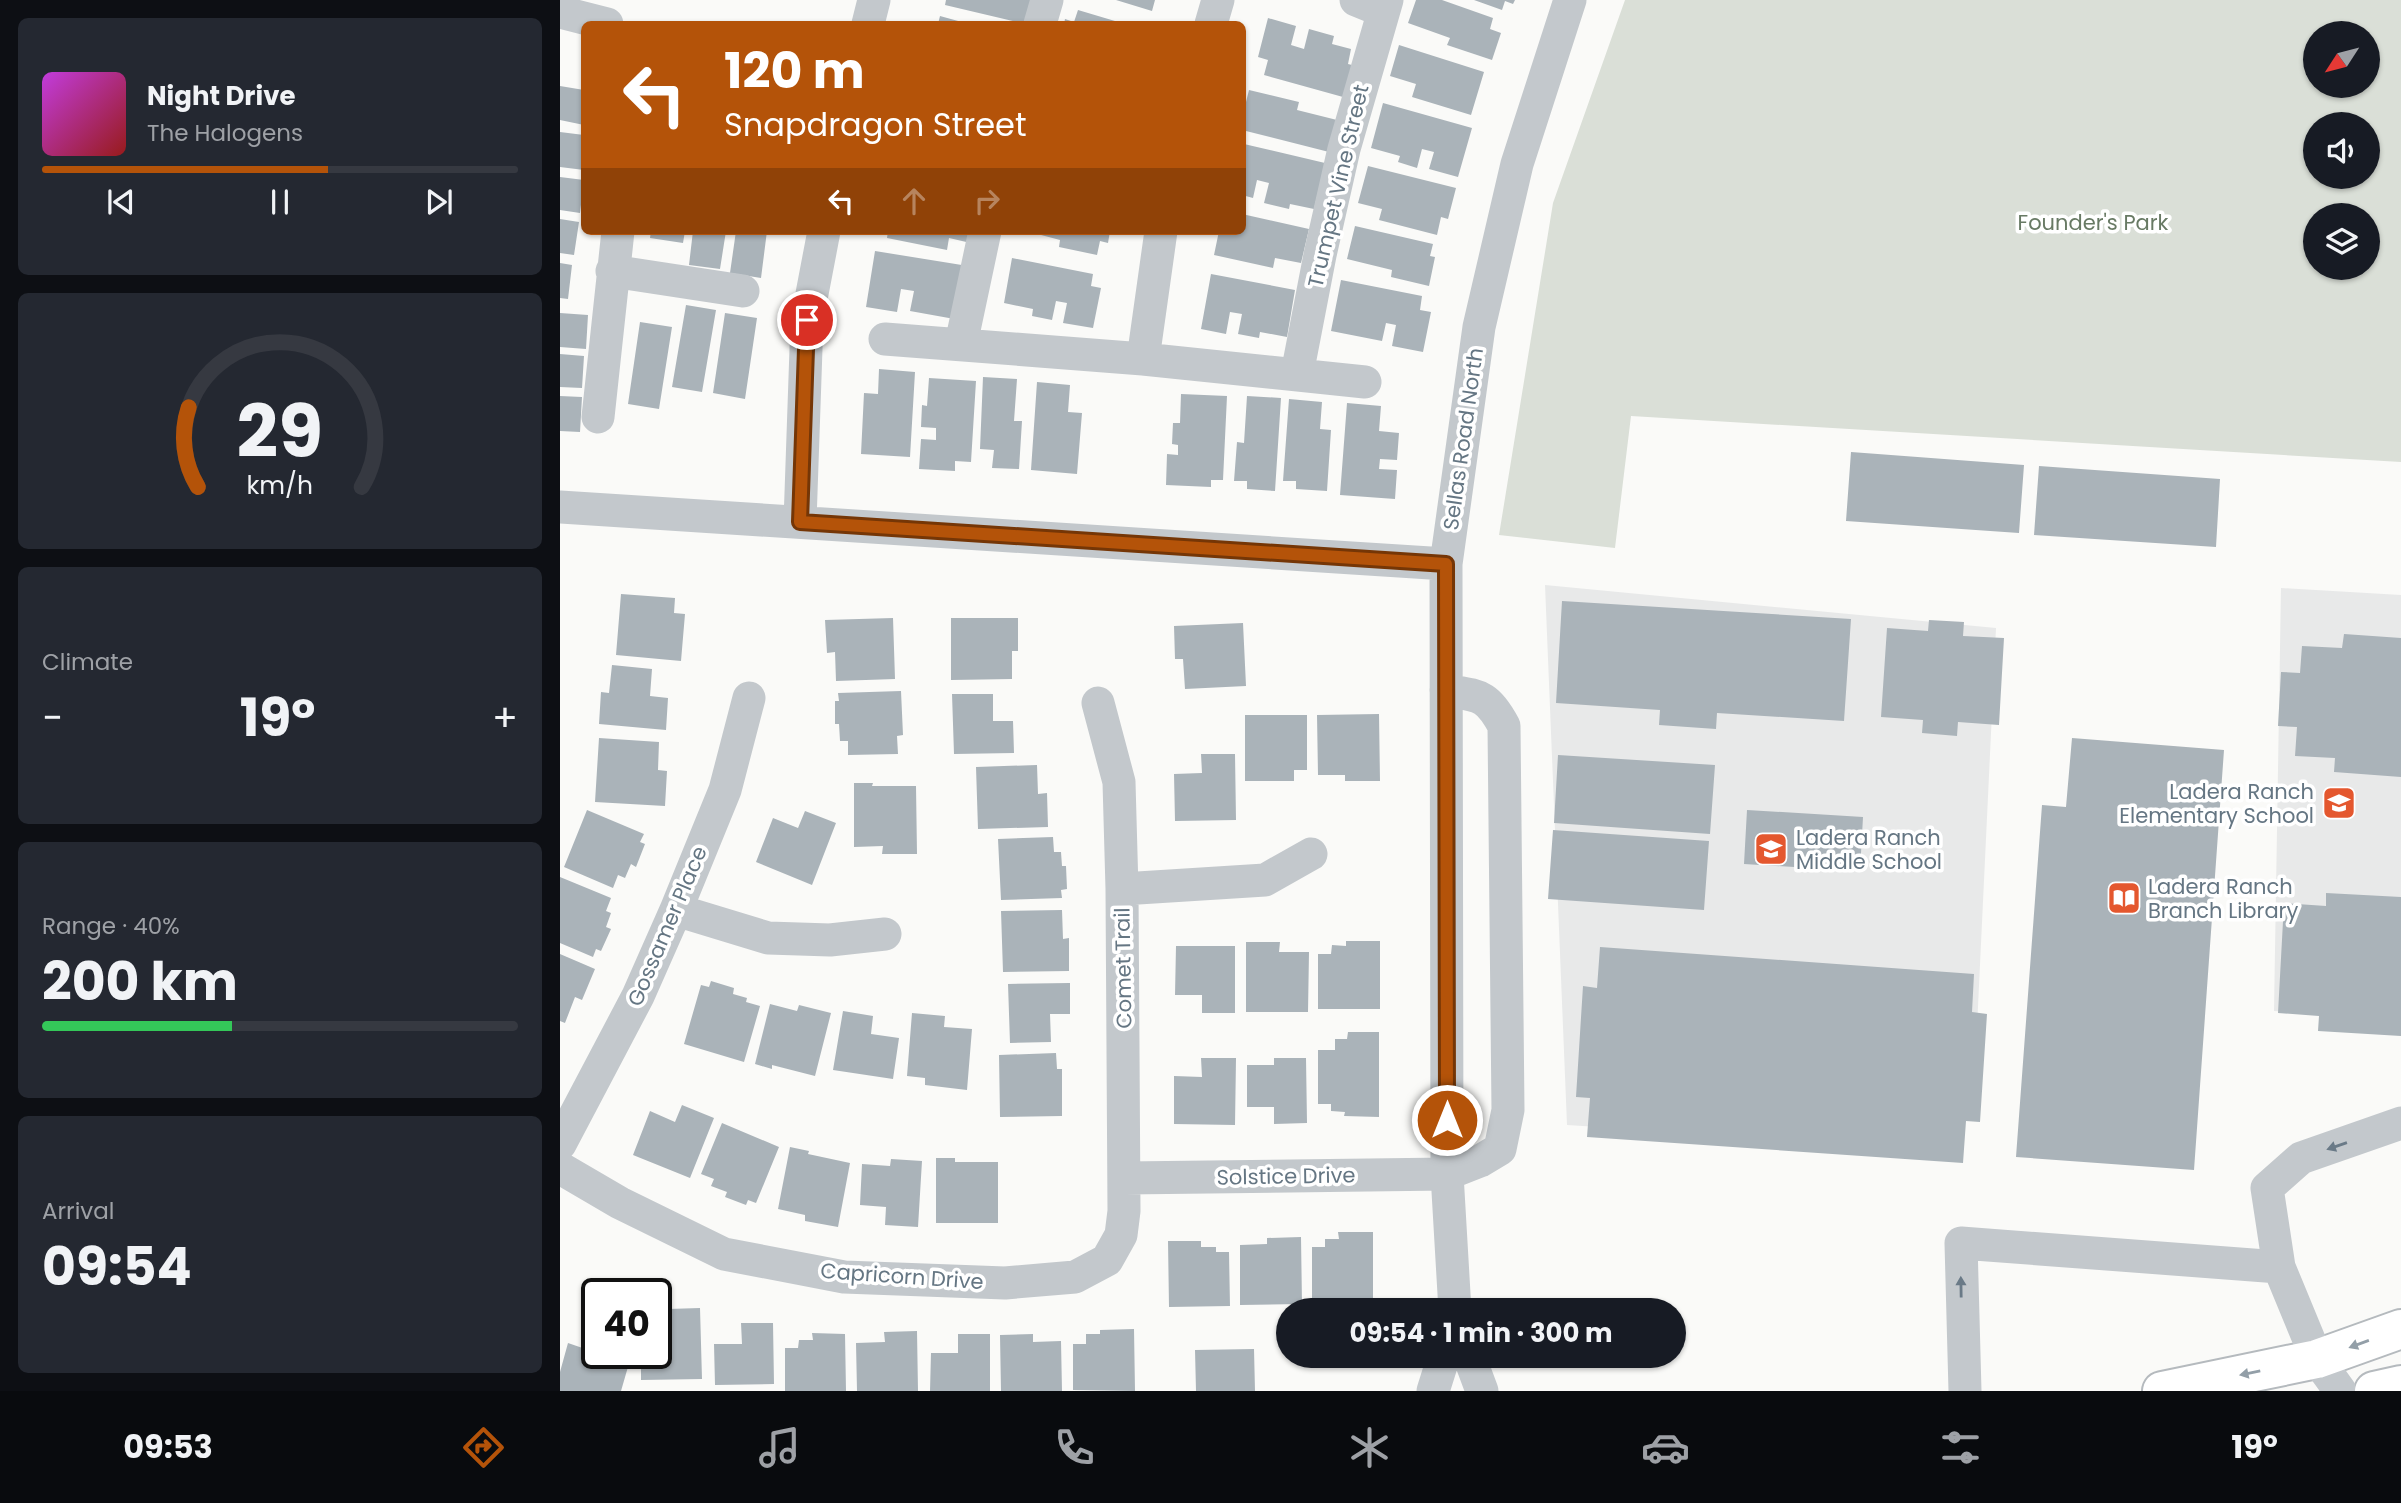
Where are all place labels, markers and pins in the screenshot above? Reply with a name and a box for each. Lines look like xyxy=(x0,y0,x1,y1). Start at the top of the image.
pin xyxy=(777,290,837,350)
place label: Ladera Ranch Elementary School xyxy=(2119,777,2314,830)
school or university icon: Ladera Ranch Elementary School xyxy=(2320,784,2358,822)
place label: Ladera Ranch Middle School xyxy=(1796,823,1942,876)
school or university icon: Ladera Ranch Middle School xyxy=(1752,830,1790,868)
place label: Ladera Ranch Branch Library xyxy=(2148,872,2298,925)
library icon: Ladera Ranch Branch Library xyxy=(2105,879,2143,917)

